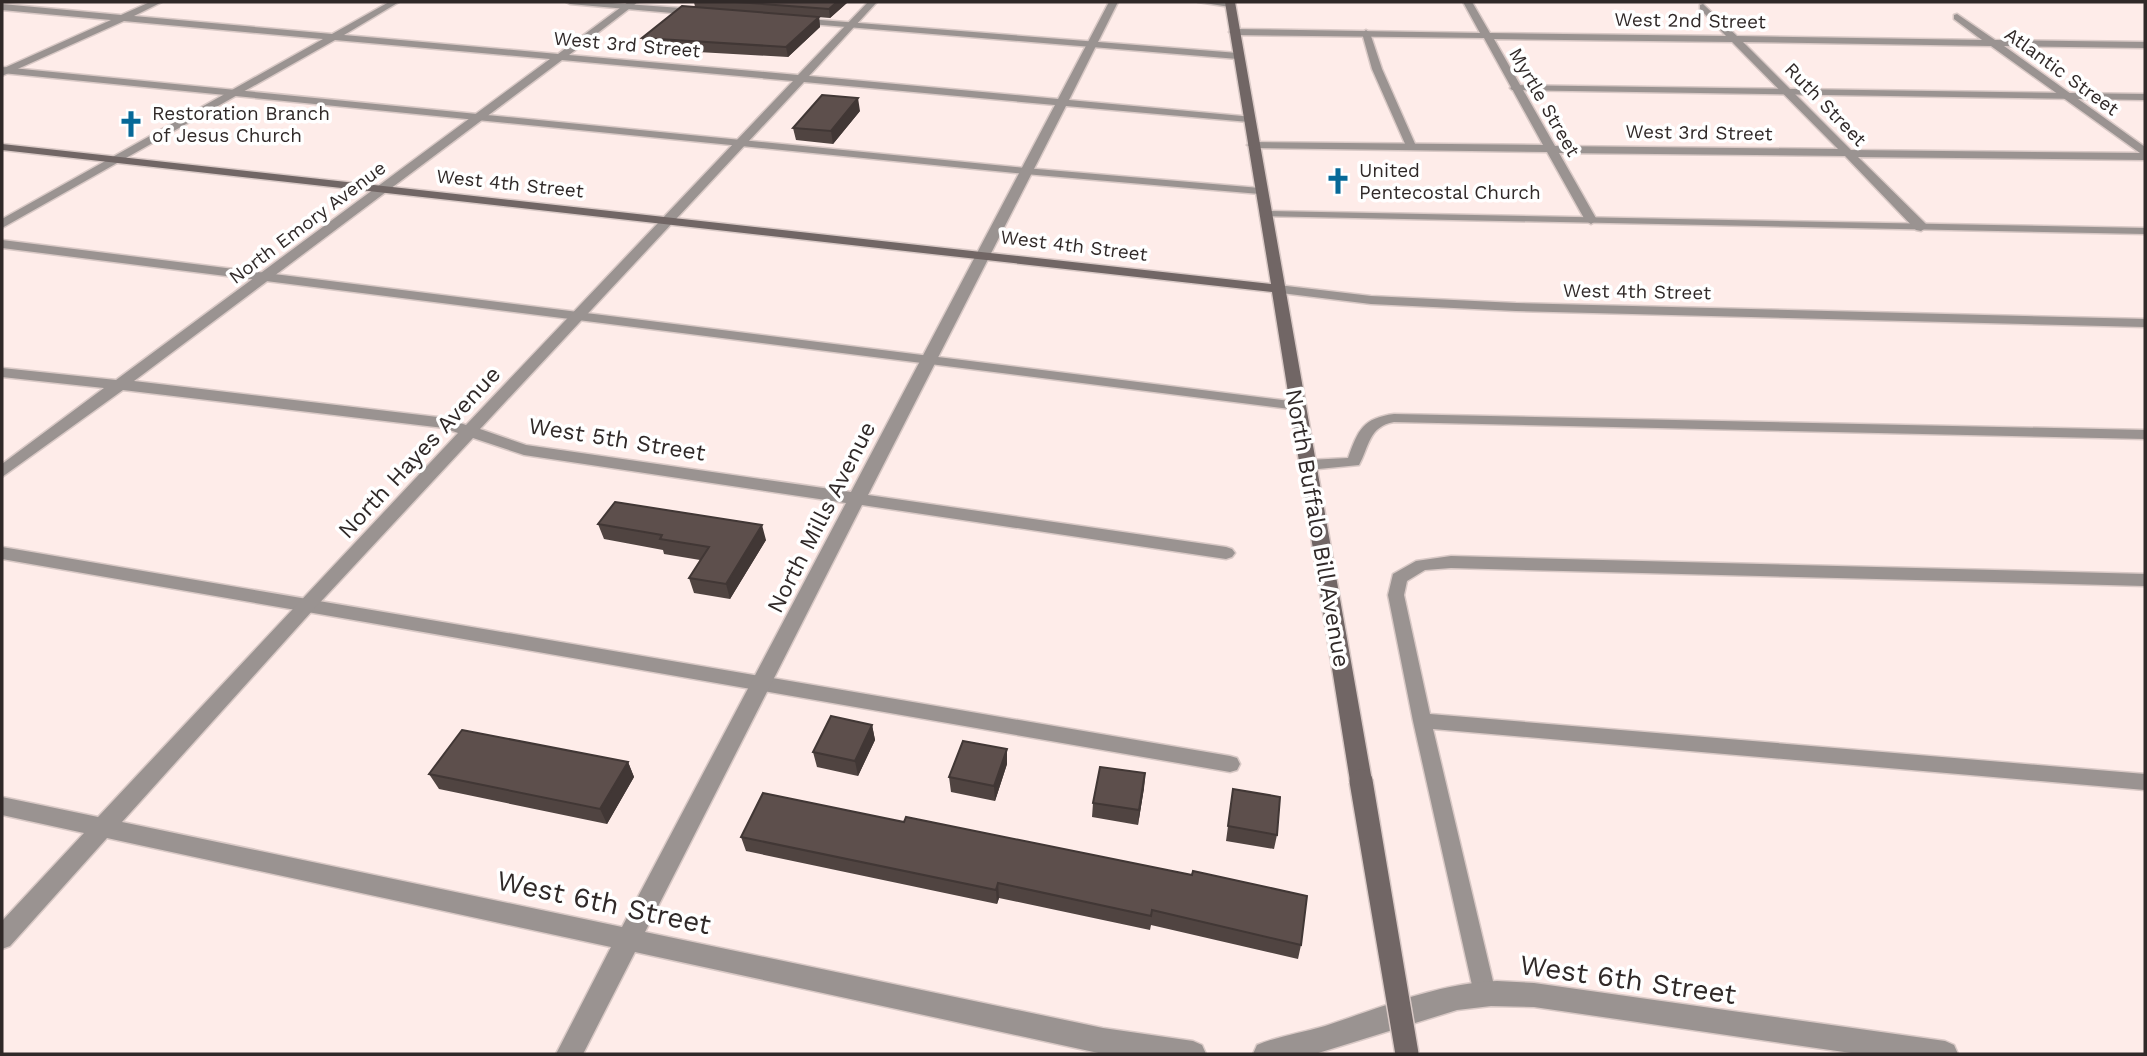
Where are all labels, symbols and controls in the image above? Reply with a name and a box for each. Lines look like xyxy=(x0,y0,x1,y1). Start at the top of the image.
street label: West 2nd Street xyxy=(1614,8,1766,33)
street label: Atlantic Street xyxy=(2000,22,2123,121)
street label: West 3rd Street xyxy=(553,27,701,62)
street label: Myrtle Street xyxy=(1504,44,1585,161)
street label: Ruth Street xyxy=(1780,58,1871,151)
place label: Restoration Branch of Jesus Church xyxy=(152,102,330,147)
church icon: Restoration Branch of Jesus Church xyxy=(116,109,146,139)
street label: West 3rd Street xyxy=(1625,120,1773,145)
street label: North Emory Avenue xyxy=(224,156,390,289)
place label: United Pentecostal Church xyxy=(1359,159,1541,204)
street label: West 4th Street xyxy=(435,164,585,203)
church icon: United Pentecostal Church xyxy=(1323,166,1353,196)
street label: West 4th Street xyxy=(999,225,1149,266)
street label: West 4th Street xyxy=(1563,279,1711,304)
street label: North Hayes Avenue xyxy=(333,361,506,544)
street label: North Buffalo Bill Avenue xyxy=(1280,387,1355,669)
street label: West 5th Street xyxy=(527,412,708,467)
street label: North Mills Avenue xyxy=(761,417,881,617)
street label: West 6th Street xyxy=(494,864,714,941)
street label: West 6th Street xyxy=(1518,948,1738,1011)

